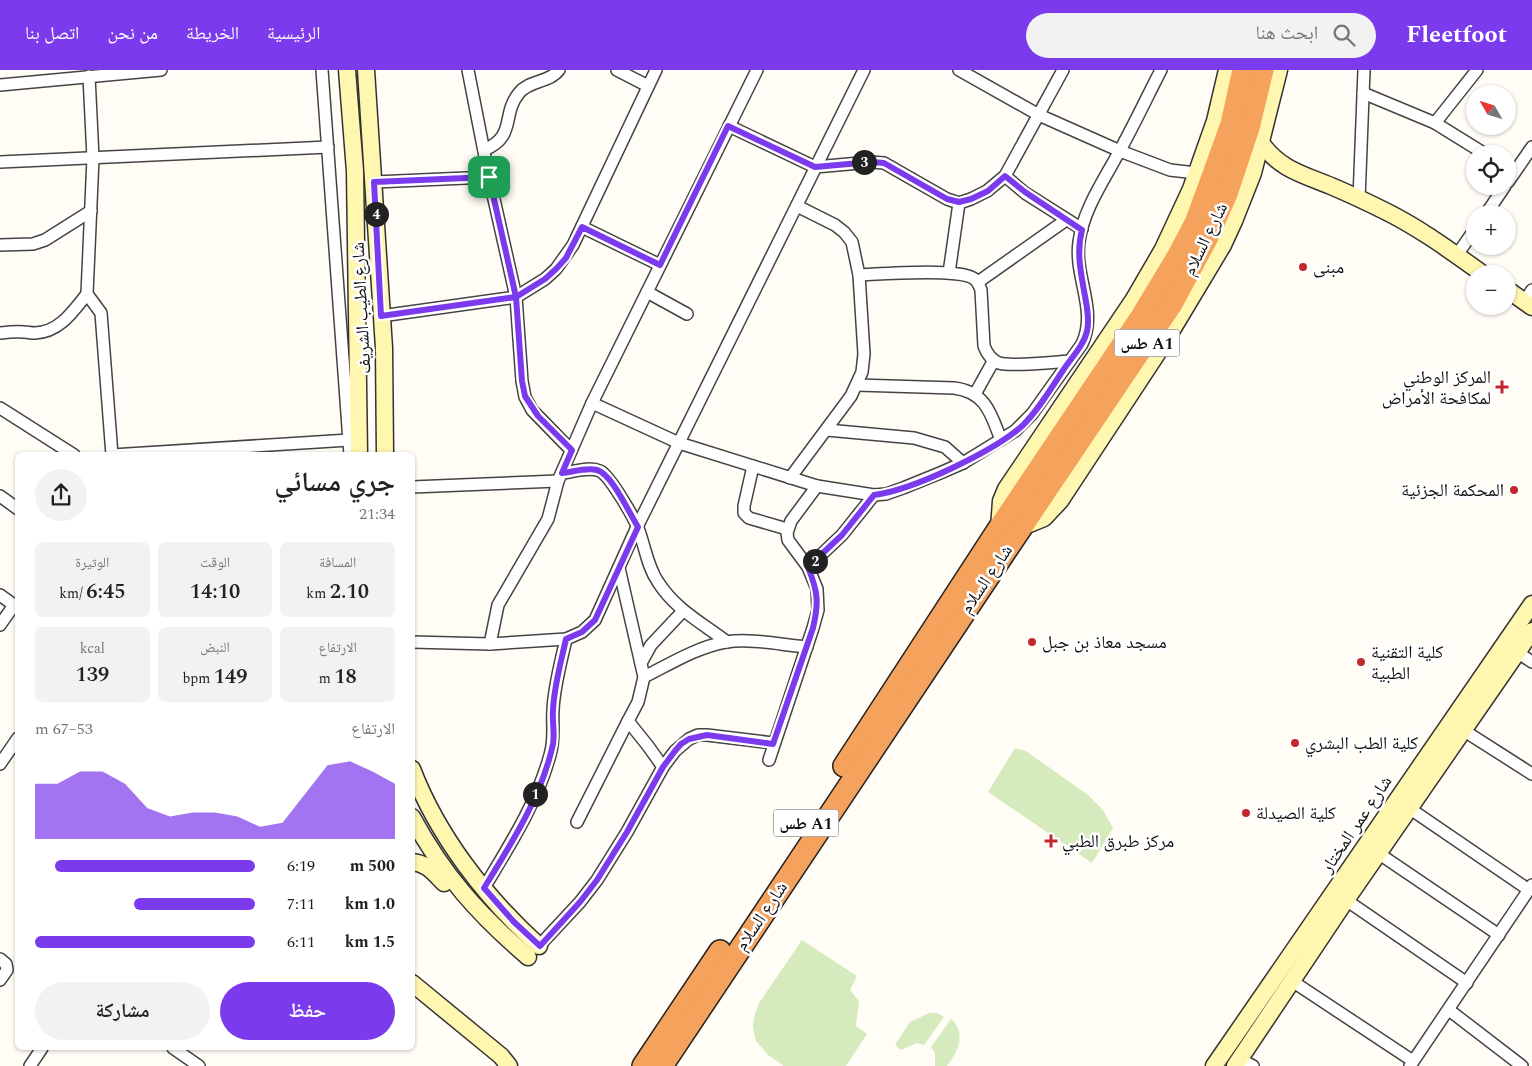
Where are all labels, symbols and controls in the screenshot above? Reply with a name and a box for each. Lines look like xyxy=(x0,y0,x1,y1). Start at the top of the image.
search box xyxy=(1026,13,1376,58)
text: Fleetfoot xyxy=(1406,17,1507,53)
text: ابحث هنا xyxy=(1256,19,1318,48)
text: اتصل بنا xyxy=(25,20,79,47)
text: من نحن xyxy=(107,20,158,47)
text: الخريطة xyxy=(186,20,239,47)
text: الرئيسية xyxy=(267,20,320,47)
icon: search xyxy=(1330,21,1358,49)
north arrow xyxy=(1466,85,1516,135)
map controls xyxy=(1466,85,1516,315)
button: locate xyxy=(1466,145,1516,195)
pin: 3 xyxy=(852,150,876,174)
text: 3 xyxy=(861,152,868,173)
pin xyxy=(468,156,510,198)
icon: arrive xyxy=(475,163,503,191)
street label: شارع السلام xyxy=(1176,198,1235,280)
pin: 4 xyxy=(364,202,388,226)
text: 4 xyxy=(373,204,380,225)
button: + xyxy=(1466,205,1516,255)
street label: شارع الطيب الشريف xyxy=(345,241,378,375)
place label: مبنى xyxy=(1313,254,1344,281)
marker: مبنى xyxy=(1297,261,1309,273)
button: − xyxy=(1466,265,1516,315)
road number: طس A1 xyxy=(1114,330,1180,356)
place label: المركز الوطني لمكافحة الأمراض xyxy=(1382,364,1491,412)
marker: المركز الوطني لمكافحة الأمراض xyxy=(1495,380,1509,394)
text: جري مسائي xyxy=(274,461,395,504)
button: share xyxy=(35,469,87,521)
place label: المحكمة الجزئية xyxy=(1401,477,1504,504)
marker: المحكمة الجزئية xyxy=(1508,484,1520,496)
text: 21:34 xyxy=(359,502,395,526)
street label: شارع السلام xyxy=(953,539,1020,619)
pin: 2 xyxy=(802,548,828,574)
text: 2 xyxy=(812,551,819,572)
text: الوتيرة xyxy=(75,552,109,573)
text: الوقت xyxy=(200,552,230,573)
text: المسافة xyxy=(319,552,356,573)
text: 6:45 xyxy=(86,576,125,608)
text: 14:10 xyxy=(190,576,240,608)
text: 2.10 xyxy=(330,576,369,608)
text: /km xyxy=(59,583,86,604)
text: km xyxy=(306,583,330,604)
place label: مسجد معاذ بن جبل xyxy=(1042,629,1167,656)
marker: مسجد معاذ بن جبل xyxy=(1026,636,1038,648)
text: النبض xyxy=(200,637,230,658)
text: الارتفاع xyxy=(319,637,357,658)
text: kcal xyxy=(80,638,105,659)
place label: كلية التقنية الطبية xyxy=(1371,639,1444,687)
marker: كلية التقنية الطبية xyxy=(1355,656,1367,668)
text: 139 xyxy=(75,659,109,691)
text: 149 xyxy=(214,661,248,693)
text: 18 xyxy=(334,661,357,693)
text: bpm xyxy=(182,668,214,689)
text: m xyxy=(319,668,334,689)
text: 53–67 m xyxy=(35,717,93,741)
text: الارتفاع xyxy=(351,717,395,741)
place label: كلية الطب البشري xyxy=(1305,730,1419,758)
marker: كلية الطب البشري xyxy=(1289,737,1301,749)
street label: شارع عمر المختار xyxy=(1313,770,1399,879)
pin: 1 xyxy=(522,782,548,806)
text: 1 xyxy=(532,784,539,805)
place label: كلية الصيدلة xyxy=(1256,800,1337,827)
marker: كلية الصيدلة xyxy=(1240,807,1252,819)
road number: طس A1 xyxy=(774,810,838,836)
place label: مركز طبرق الطبي xyxy=(1062,828,1174,856)
marker: مركز طبرق الطبي xyxy=(1044,834,1058,848)
text: 6:19 xyxy=(287,854,315,878)
text: 500 m xyxy=(350,854,395,878)
street label: شارع السلام xyxy=(728,876,795,956)
text: 7:11 xyxy=(287,892,315,916)
text: 1.0 km xyxy=(345,892,395,916)
text: 6:11 xyxy=(287,930,315,954)
text: 1.5 km xyxy=(345,930,395,954)
button: مشاركة xyxy=(35,982,210,1040)
button: حفظ xyxy=(220,982,395,1040)

